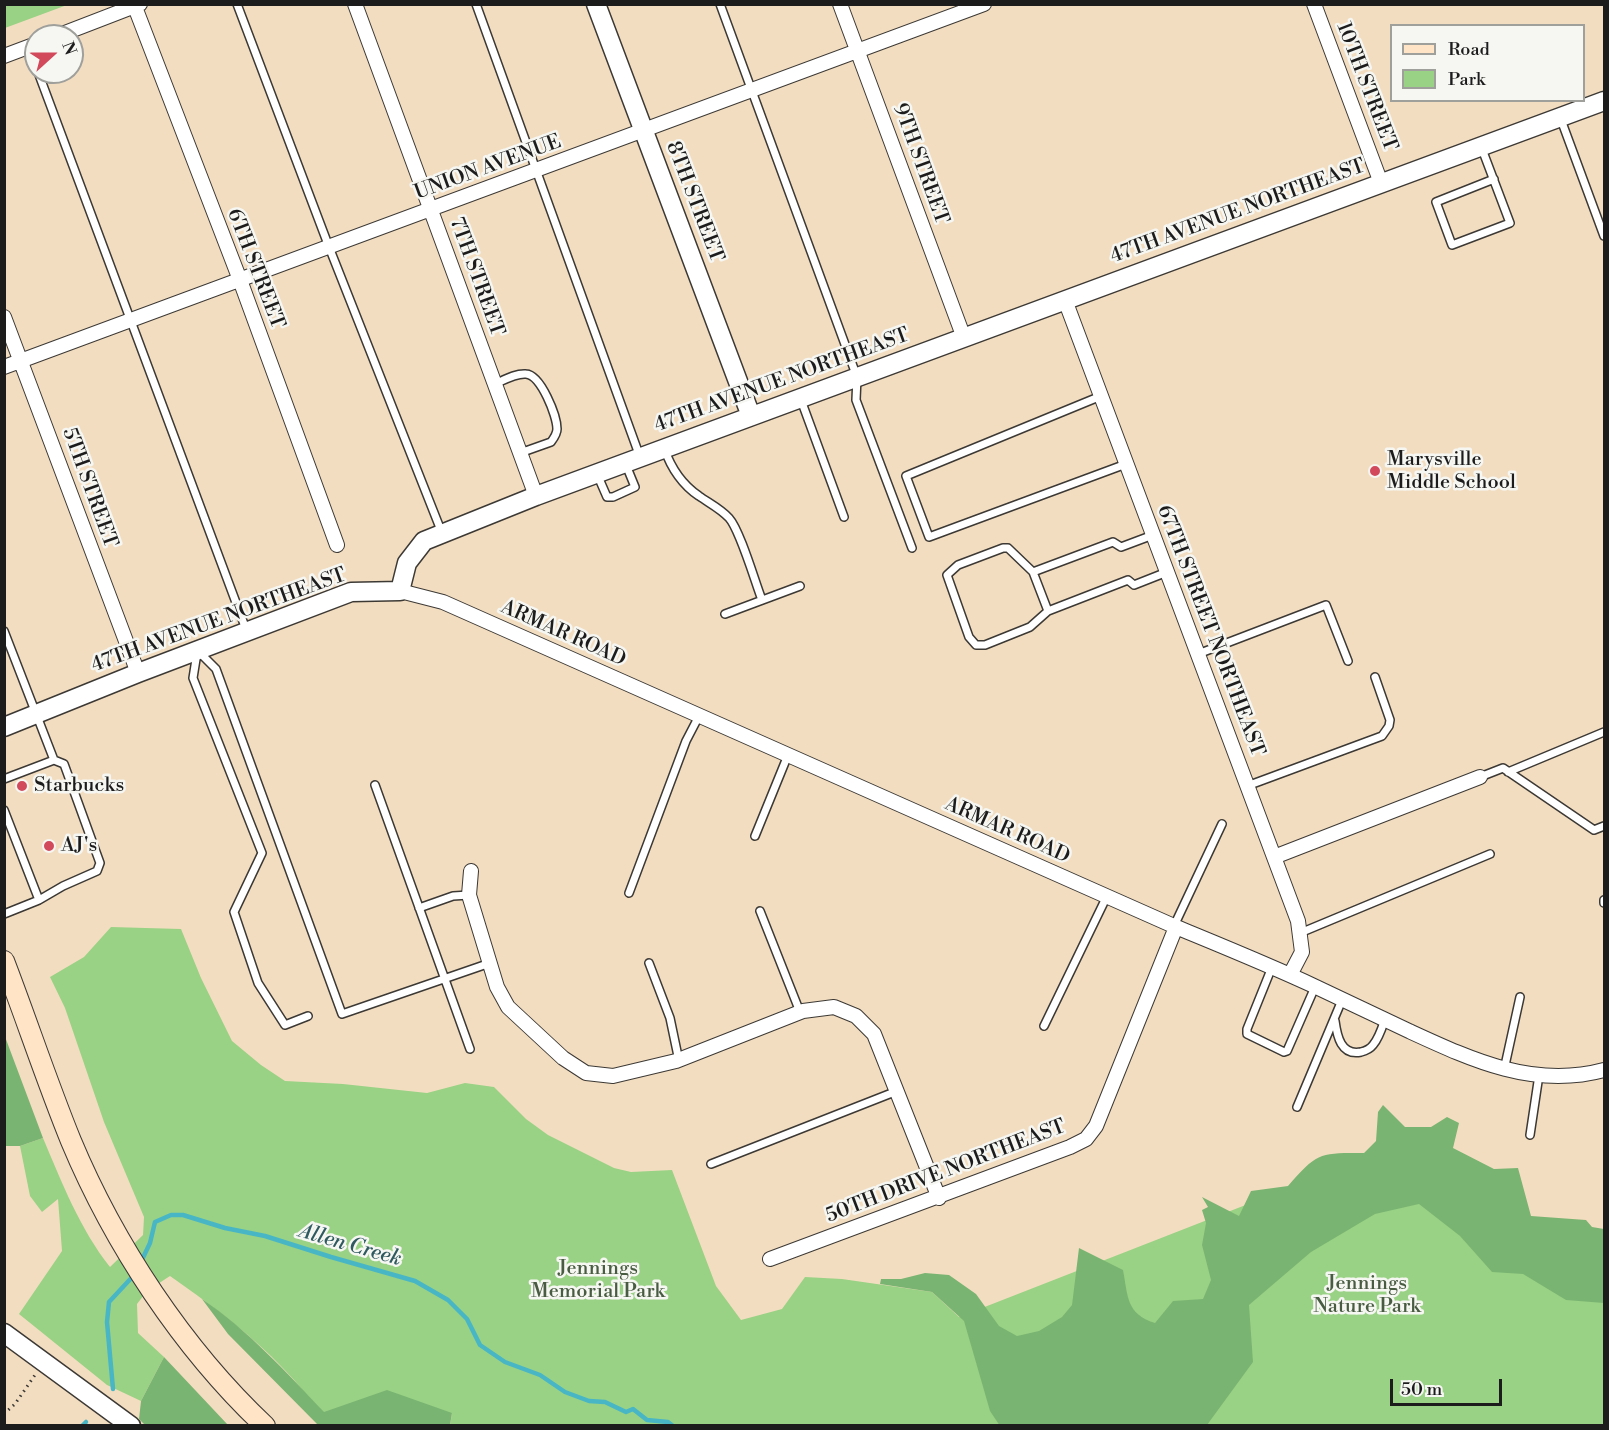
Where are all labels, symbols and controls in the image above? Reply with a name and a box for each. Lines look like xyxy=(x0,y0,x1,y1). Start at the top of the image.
street label: 10TH STREET xyxy=(1330,19,1402,155)
north arrow xyxy=(24,24,84,84)
legend xyxy=(1390,24,1585,102)
text: Road xyxy=(1448,38,1490,61)
text: N xyxy=(57,39,81,58)
text: Park xyxy=(1448,68,1485,91)
street label: 9TH STREET xyxy=(887,100,953,228)
street label: UNION AVENUE xyxy=(411,130,565,206)
street label: 8TH STREET xyxy=(660,138,728,266)
street label: 47TH AVENUE NORTHEAST xyxy=(1107,155,1369,269)
street label: 6TH STREET xyxy=(221,205,289,333)
street label: 7TH STREET xyxy=(443,214,509,340)
street label: 47TH AVENUE NORTHEAST xyxy=(651,324,913,438)
street label: 5TH STREET xyxy=(56,425,122,551)
place label: Marysville Middle School xyxy=(1387,448,1516,495)
marker: Marysville Middle School xyxy=(1368,464,1382,478)
street label: 67TH STREET NORTHEAST xyxy=(1151,502,1269,760)
street label: 47TH AVENUE NORTHEAST xyxy=(88,564,350,678)
street label: ARMAR ROAD xyxy=(497,596,629,672)
place label: Starbucks xyxy=(34,774,124,798)
marker: Starbucks xyxy=(15,779,29,793)
street label: ARMAR ROAD xyxy=(941,793,1073,869)
place label: AJ's xyxy=(61,834,97,858)
marker: AJ's xyxy=(42,839,56,853)
street label: 50TH DRIVE NORTHEAST xyxy=(823,1115,1069,1229)
water label: Allen Creek xyxy=(296,1219,404,1273)
park label: Jennings Memorial Park xyxy=(531,1257,665,1304)
park label: Jennings Nature Park xyxy=(1313,1272,1421,1319)
scale bar xyxy=(1393,1367,1506,1405)
text: 50 m xyxy=(1401,1378,1442,1401)

